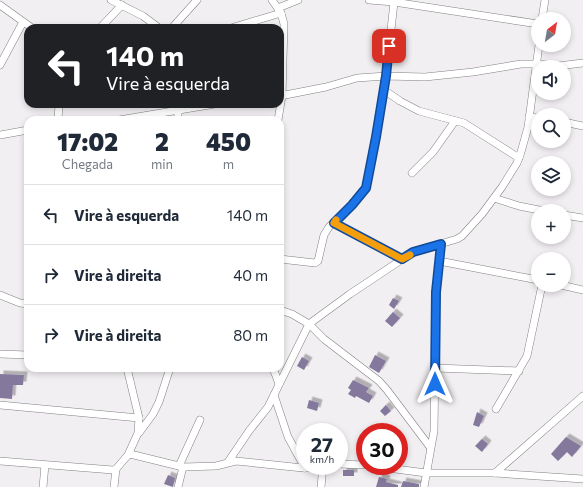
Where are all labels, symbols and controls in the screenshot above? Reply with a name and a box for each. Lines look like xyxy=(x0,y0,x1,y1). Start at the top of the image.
north arrow xyxy=(531,12,571,52)
map controls xyxy=(531,12,571,292)
pin xyxy=(372,29,406,63)
icon: arrive xyxy=(378,35,400,57)
text: 140 m xyxy=(106,38,184,72)
icon: left xyxy=(40,40,92,92)
button: sound xyxy=(531,60,571,100)
text: Vire à esquerda xyxy=(106,72,230,94)
button: search xyxy=(531,108,571,148)
text: 17:02 xyxy=(57,127,118,156)
text: 2 xyxy=(155,127,169,156)
text: 450 xyxy=(206,127,251,156)
text: Chegada xyxy=(62,156,113,172)
text: min xyxy=(151,156,173,172)
text: m xyxy=(223,156,234,172)
button: layers xyxy=(531,156,571,196)
icon: left xyxy=(40,204,62,226)
button: + xyxy=(531,204,571,244)
text: Vire à esquerda xyxy=(74,206,179,224)
text: 140 m xyxy=(227,206,268,224)
button: − xyxy=(531,252,571,292)
icon: right xyxy=(40,264,62,286)
text: Vire à direita xyxy=(74,266,162,284)
text: 40 m xyxy=(233,266,268,284)
icon: right xyxy=(40,324,62,346)
text: Vire à direita xyxy=(74,326,162,344)
text: 80 m xyxy=(233,326,268,344)
position arrow xyxy=(414,363,456,405)
speed limit sign: 30 xyxy=(356,423,408,475)
text: 27 xyxy=(311,432,333,456)
text: km/h xyxy=(310,453,334,465)

